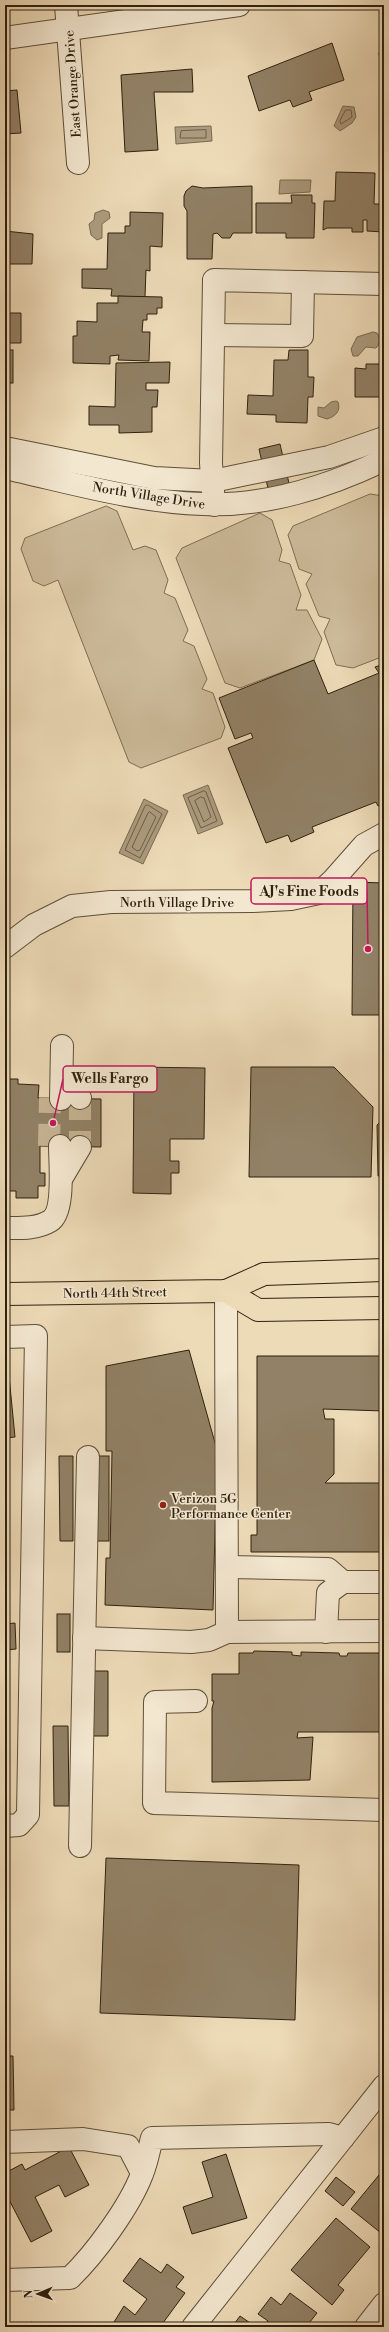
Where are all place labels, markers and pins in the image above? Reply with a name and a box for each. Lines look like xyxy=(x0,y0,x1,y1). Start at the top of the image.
callout: AJ's Fine Foods xyxy=(251,878,367,904)
callout: Wells Fargo xyxy=(63,1066,157,1092)
place label: Verizon 5G Performance Center xyxy=(170,1491,291,1522)
marker: Verizon 5G Performance Center xyxy=(158,1500,168,1510)

